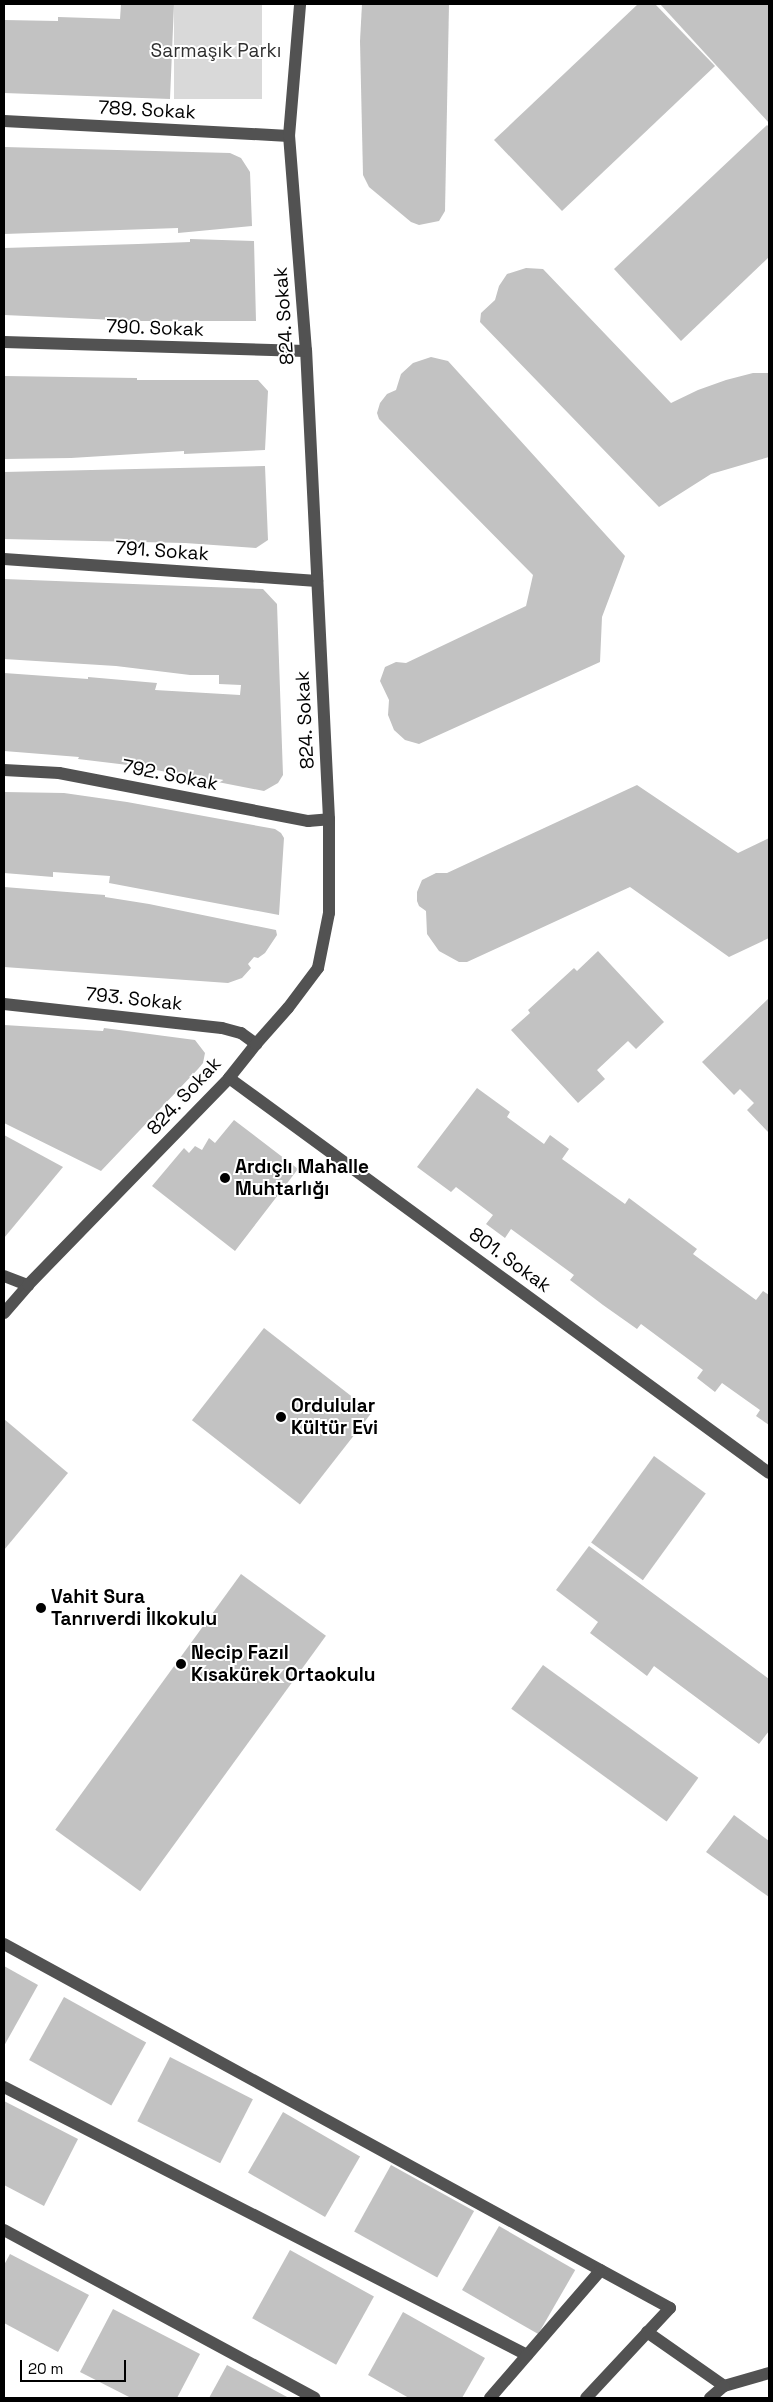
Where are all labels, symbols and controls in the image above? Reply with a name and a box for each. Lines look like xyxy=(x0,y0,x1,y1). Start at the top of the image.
park label: Sarmaşık Parkı xyxy=(151,40,281,62)
street label: 789. Sokak xyxy=(97,96,197,124)
street label: 824. Sokak xyxy=(269,266,299,366)
street label: 790. Sokak xyxy=(105,315,205,341)
street label: 791. Sokak xyxy=(114,536,210,566)
street label: 824. Sokak xyxy=(291,670,319,770)
street label: 792. Sokak xyxy=(120,754,220,796)
street label: 793. Sokak xyxy=(84,983,184,1015)
street label: 824. Sokak xyxy=(142,1052,226,1140)
place label: Ardıçlı Mahalle Muhtarlığı xyxy=(235,1156,369,1200)
marker: Ardıçlı Mahalle Muhtarlığı xyxy=(219,1172,231,1184)
street label: 801. Sokak xyxy=(464,1223,556,1297)
place label: Ordulular Kültür Evi xyxy=(291,1395,378,1439)
marker: Ordulular Kültür Evi xyxy=(275,1411,287,1423)
place label: Vahit Sura Tanrıverdi İlkokulu xyxy=(51,1586,217,1630)
marker: Vahit Sura Tanrıverdi İlkokulu xyxy=(35,1602,47,1614)
place label: Necip Fazıl Kısakürek Ortaokulu xyxy=(191,1642,376,1686)
marker: Necip Fazıl Kısakürek Ortaokulu xyxy=(175,1658,187,1670)
scale bar xyxy=(22,2350,129,2382)
text: 20 m xyxy=(28,2359,63,2378)

